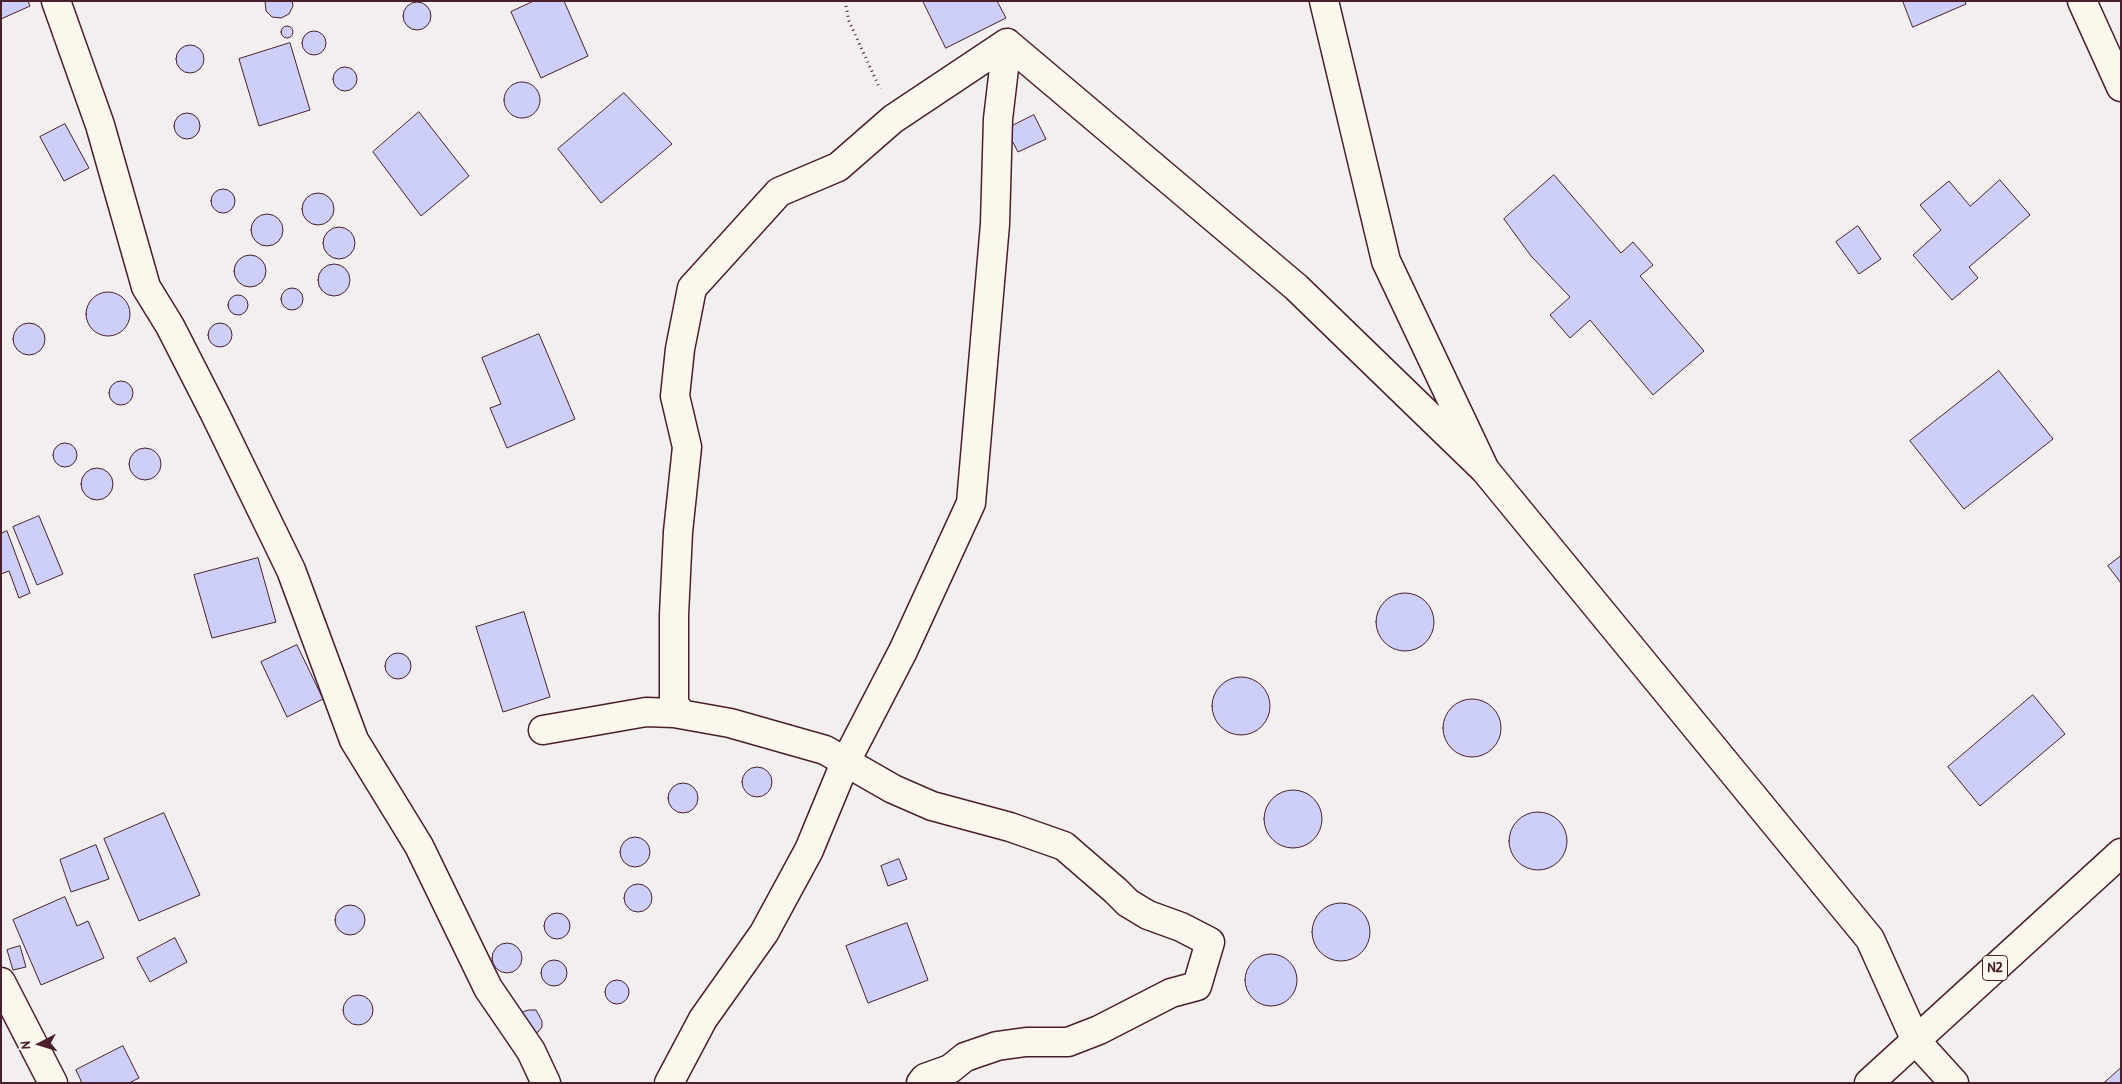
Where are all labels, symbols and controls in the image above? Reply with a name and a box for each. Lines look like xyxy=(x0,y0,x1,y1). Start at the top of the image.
road number: N2 xyxy=(1982,956,2008,980)
north arrow xyxy=(15,1019,65,1069)
text: N xyxy=(15,1041,34,1050)

